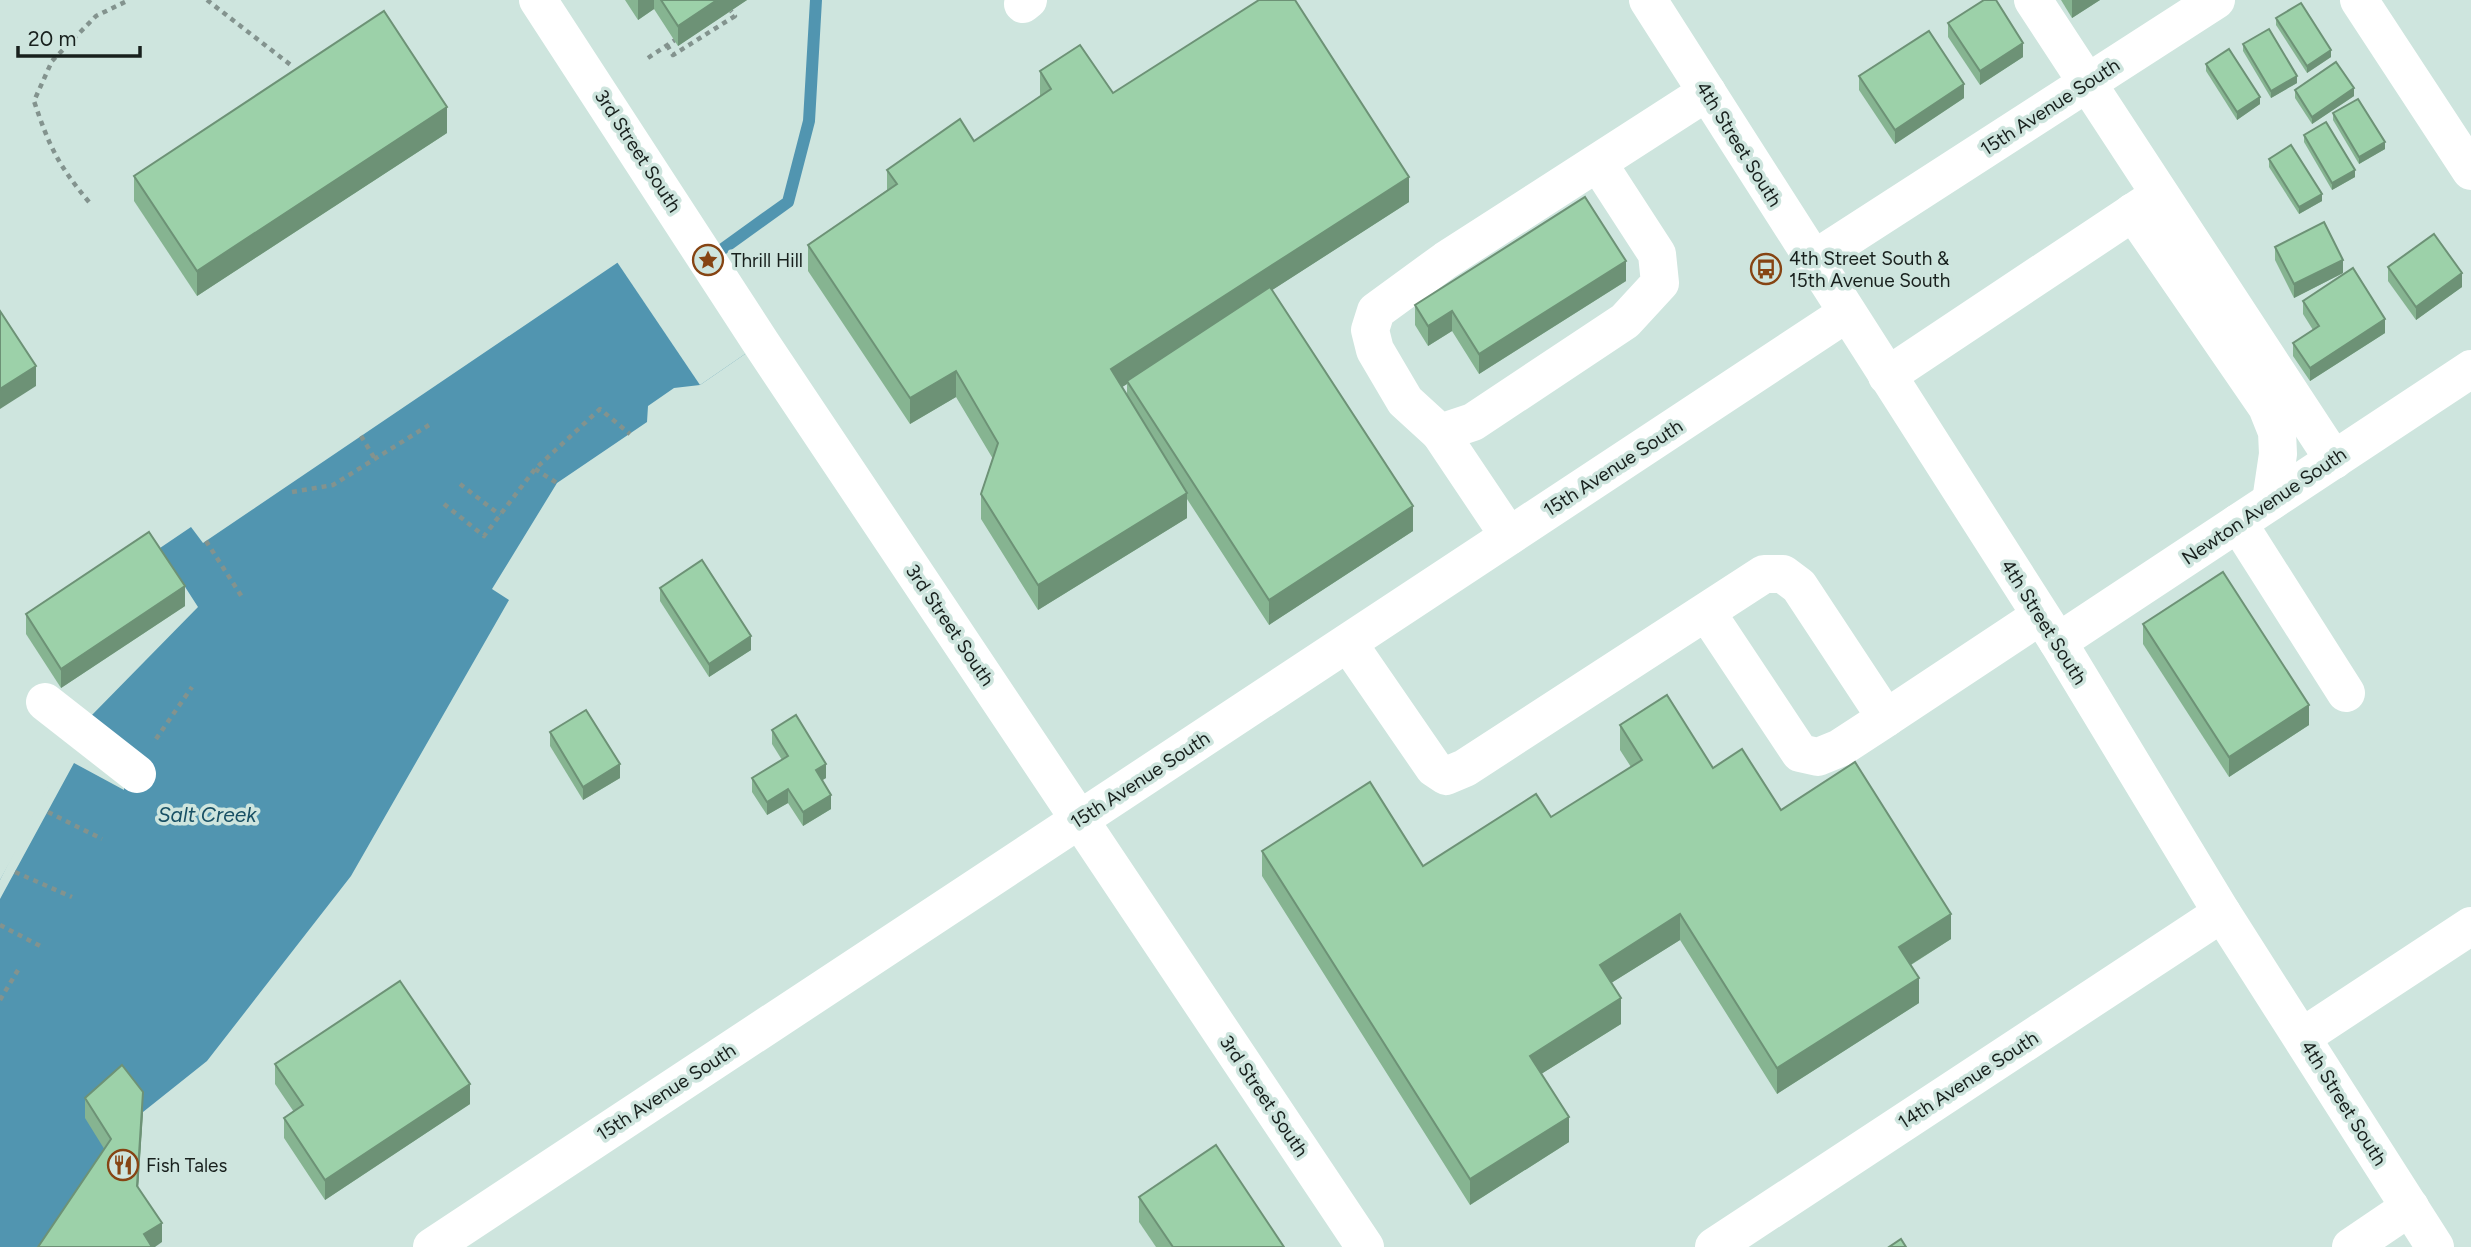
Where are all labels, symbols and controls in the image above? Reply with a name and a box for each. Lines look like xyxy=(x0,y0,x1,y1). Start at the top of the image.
scale bar xyxy=(18,14,140,58)
text: 20 m xyxy=(28,26,76,51)
street label: 15th Avenue South xyxy=(1976,53,2124,161)
street label: 4th Street South xyxy=(1691,77,1787,211)
street label: 3rd Street South xyxy=(590,85,686,217)
place icon: Thrill Hill xyxy=(691,243,725,277)
place label: 4th Street South & 15th Avenue South xyxy=(1789,247,1950,292)
place label: Thrill Hill xyxy=(731,249,803,272)
bus stop icon: 4th Street South & 15th Avenue South xyxy=(1749,252,1783,286)
street label: 15th Avenue South xyxy=(1539,414,1687,522)
street label: Newton Avenue South xyxy=(2177,442,2351,570)
street label: 4th Street South xyxy=(1996,555,2092,689)
street label: 3rd Street South xyxy=(901,560,999,690)
street label: 15th Avenue South xyxy=(1066,726,1214,834)
water label: Salt Creek xyxy=(158,802,257,827)
street label: 14th Avenue South xyxy=(1894,1026,2042,1134)
street label: 3rd Street South xyxy=(1215,1031,1313,1161)
street label: 4th Street South xyxy=(2296,1036,2392,1170)
street label: 15th Avenue South xyxy=(592,1038,740,1146)
restaurant icon: Fish Tales xyxy=(106,1148,140,1182)
place label: Fish Tales xyxy=(146,1154,227,1177)

